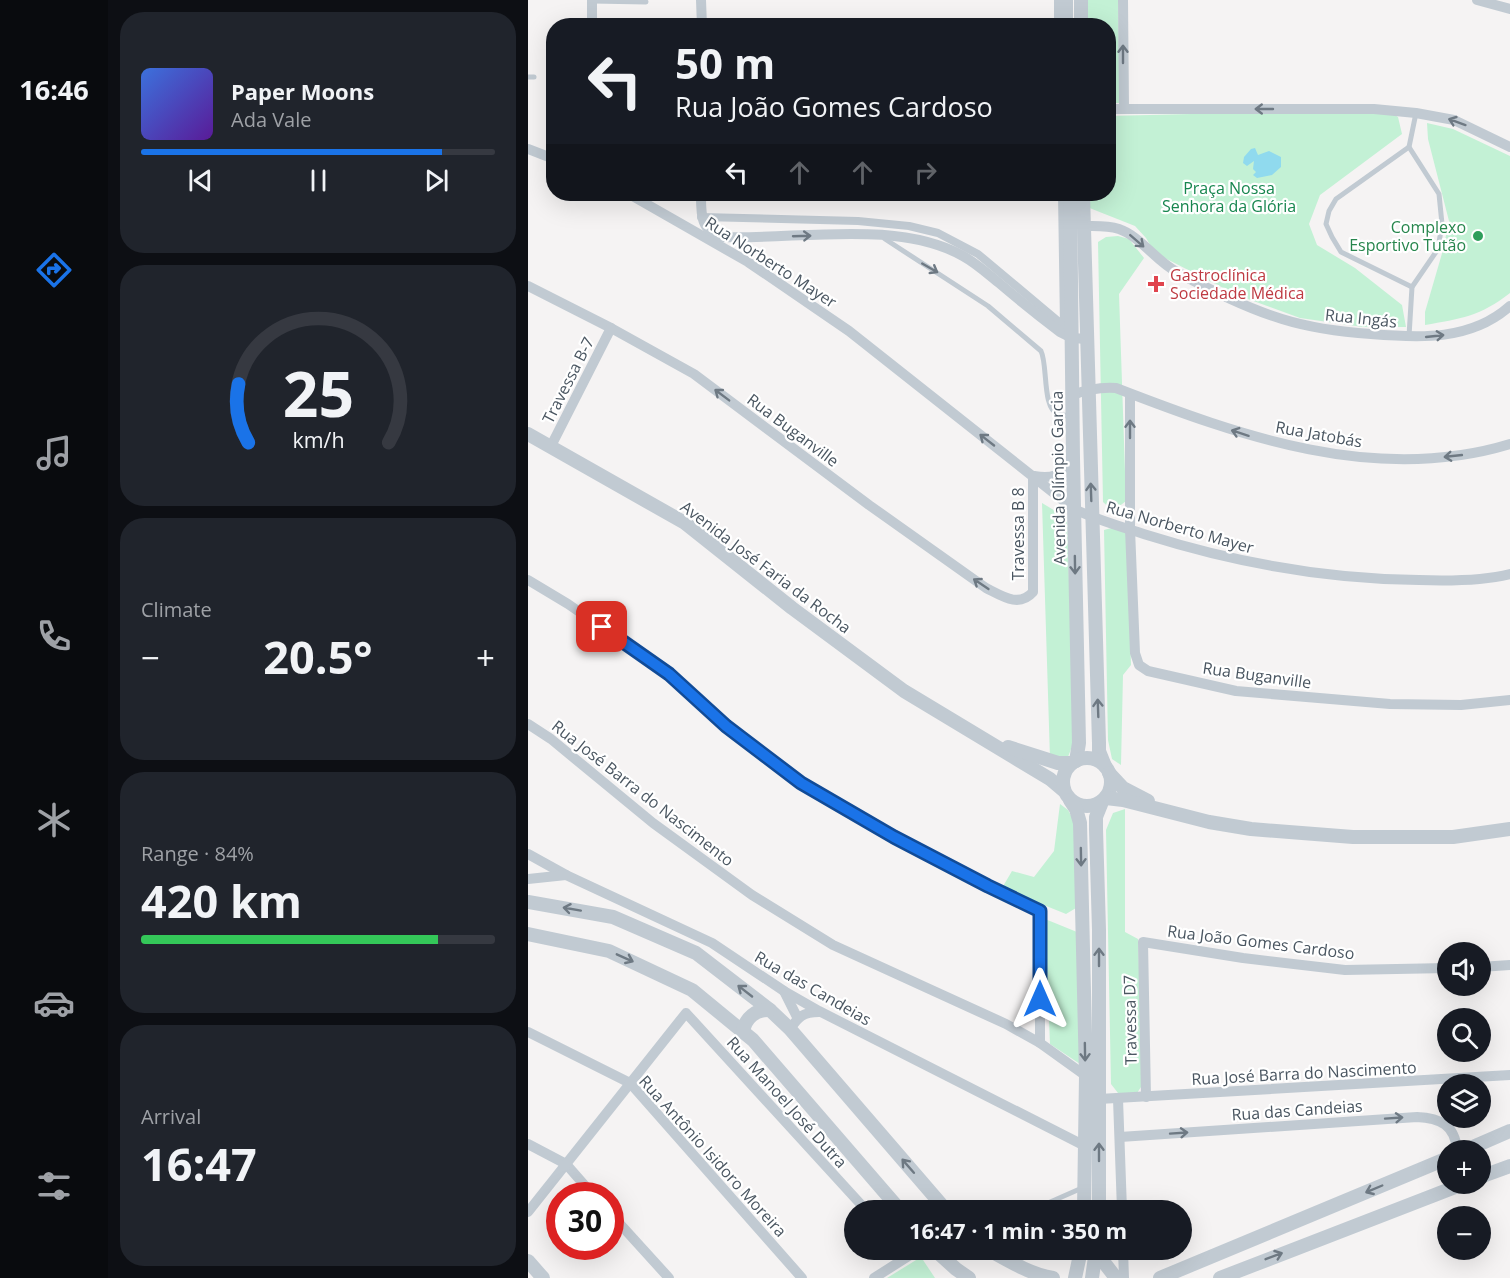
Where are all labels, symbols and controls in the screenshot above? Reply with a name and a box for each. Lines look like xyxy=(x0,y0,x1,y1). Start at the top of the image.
text: 50 m xyxy=(675,34,775,91)
icon: left xyxy=(576,42,654,120)
one-way arrow xyxy=(1117,45,1129,65)
text: 16:46 xyxy=(19,71,89,108)
text: Paper Moons xyxy=(231,76,374,106)
text: Rua João Gomes Cardoso xyxy=(675,88,993,125)
one-way arrow xyxy=(1254,103,1274,115)
text: Ada Vale xyxy=(231,106,312,133)
one-way arrow xyxy=(1448,115,1467,126)
icon: left xyxy=(720,156,753,189)
icon: ahead xyxy=(783,156,816,189)
icon: ahead xyxy=(846,156,879,189)
icon: right xyxy=(909,156,942,189)
icon: previous xyxy=(184,164,217,197)
icon: pause xyxy=(302,164,335,197)
icon: next xyxy=(420,164,453,197)
park label: Praça Nossa Senhora da Glória xyxy=(1162,177,1296,217)
street label: Rua Norberto Mayer xyxy=(701,211,841,313)
place label: Complexo Esportivo Tutão xyxy=(1349,216,1466,256)
marker: Complexo Esportivo Tutão xyxy=(1471,229,1485,243)
one-way arrow xyxy=(791,230,811,242)
one-way arrow xyxy=(1129,234,1144,248)
icon: directions xyxy=(33,249,75,291)
one-way arrow xyxy=(921,263,938,275)
place label: Gastroclínica Sociedade Médica xyxy=(1170,264,1304,304)
marker: Gastroclínica Sociedade Médica xyxy=(1147,275,1165,293)
street label: Rua Ingás xyxy=(1324,303,1398,333)
one-way arrow xyxy=(1425,330,1445,341)
street label: Travessa B-7 xyxy=(537,333,599,427)
text: 25 xyxy=(282,350,354,435)
street label: Rua Buganville xyxy=(743,388,843,472)
one-way arrow xyxy=(714,389,730,401)
street label: Avenida Olímpio Garcia xyxy=(1045,391,1071,565)
street label: Rua Jatobás xyxy=(1274,416,1364,452)
one-way arrow xyxy=(1124,419,1136,439)
text: km/h xyxy=(292,425,344,454)
one-way arrow xyxy=(1231,427,1250,438)
icon: music xyxy=(33,432,75,474)
one-way arrow xyxy=(980,433,996,446)
one-way arrow xyxy=(1443,451,1463,462)
one-way arrow xyxy=(1085,483,1096,503)
street label: Travessa B 8 xyxy=(1007,487,1029,581)
street label: Rua Norberto Mayer xyxy=(1104,495,1257,559)
street label: Avenida José Faria da Rocha xyxy=(676,496,856,638)
one-way arrow xyxy=(1069,554,1081,574)
one-way arrow xyxy=(973,578,990,590)
text: Climate xyxy=(141,596,212,623)
pin xyxy=(576,601,627,652)
icon: arrive xyxy=(585,610,618,643)
icon: phone xyxy=(33,615,75,657)
text: 20.5° xyxy=(263,626,373,687)
text: − xyxy=(141,635,160,680)
text: + xyxy=(476,635,495,680)
street label: Rua Buganville xyxy=(1201,656,1313,694)
one-way arrow xyxy=(1092,699,1103,719)
street label: Rua José Barra do Nascimento xyxy=(547,715,739,871)
icon: climate xyxy=(33,799,75,841)
text: Range · 84% xyxy=(141,840,254,867)
one-way arrow xyxy=(1075,846,1087,866)
text: 420 km xyxy=(141,870,302,931)
one-way arrow xyxy=(562,903,582,914)
street label: Rua João Gomes Cardoso xyxy=(1166,920,1356,964)
map controls xyxy=(1437,942,1491,1260)
button: sound xyxy=(1437,942,1491,996)
street label: Rua das Candeias xyxy=(751,946,875,1030)
one-way arrow xyxy=(1093,948,1105,968)
one-way arrow xyxy=(616,953,634,964)
position arrow xyxy=(1008,967,1072,1031)
street label: Travessa D7 xyxy=(1118,975,1142,1065)
icon: car xyxy=(33,982,75,1024)
one-way arrow xyxy=(738,985,754,998)
button: search xyxy=(1437,1008,1491,1062)
street label: Rua Manoel José Dutra xyxy=(722,1032,852,1172)
one-way arrow xyxy=(1079,1041,1091,1061)
street label: Rua José Barra do Nascimento xyxy=(1191,1056,1417,1090)
street label: Rua Antônio Isidoro Moreira xyxy=(634,1070,792,1242)
button: layers xyxy=(1437,1074,1491,1128)
street label: Rua das Candeias xyxy=(1231,1094,1363,1126)
text: Arrival xyxy=(141,1103,201,1130)
one-way arrow xyxy=(1384,1113,1404,1124)
one-way arrow xyxy=(1168,1127,1188,1138)
text: 16:47 xyxy=(141,1133,257,1194)
button: + xyxy=(1437,1140,1491,1194)
one-way arrow xyxy=(1093,1143,1105,1163)
one-way arrow xyxy=(901,1158,914,1174)
icon: filters xyxy=(33,1165,75,1207)
speed limit sign: 30 xyxy=(546,1182,624,1260)
one-way arrow xyxy=(1366,1184,1384,1195)
button: − xyxy=(1437,1206,1491,1260)
text: 16:47 · 1 min · 350 m xyxy=(909,1215,1127,1245)
one-way arrow xyxy=(1264,1250,1283,1261)

